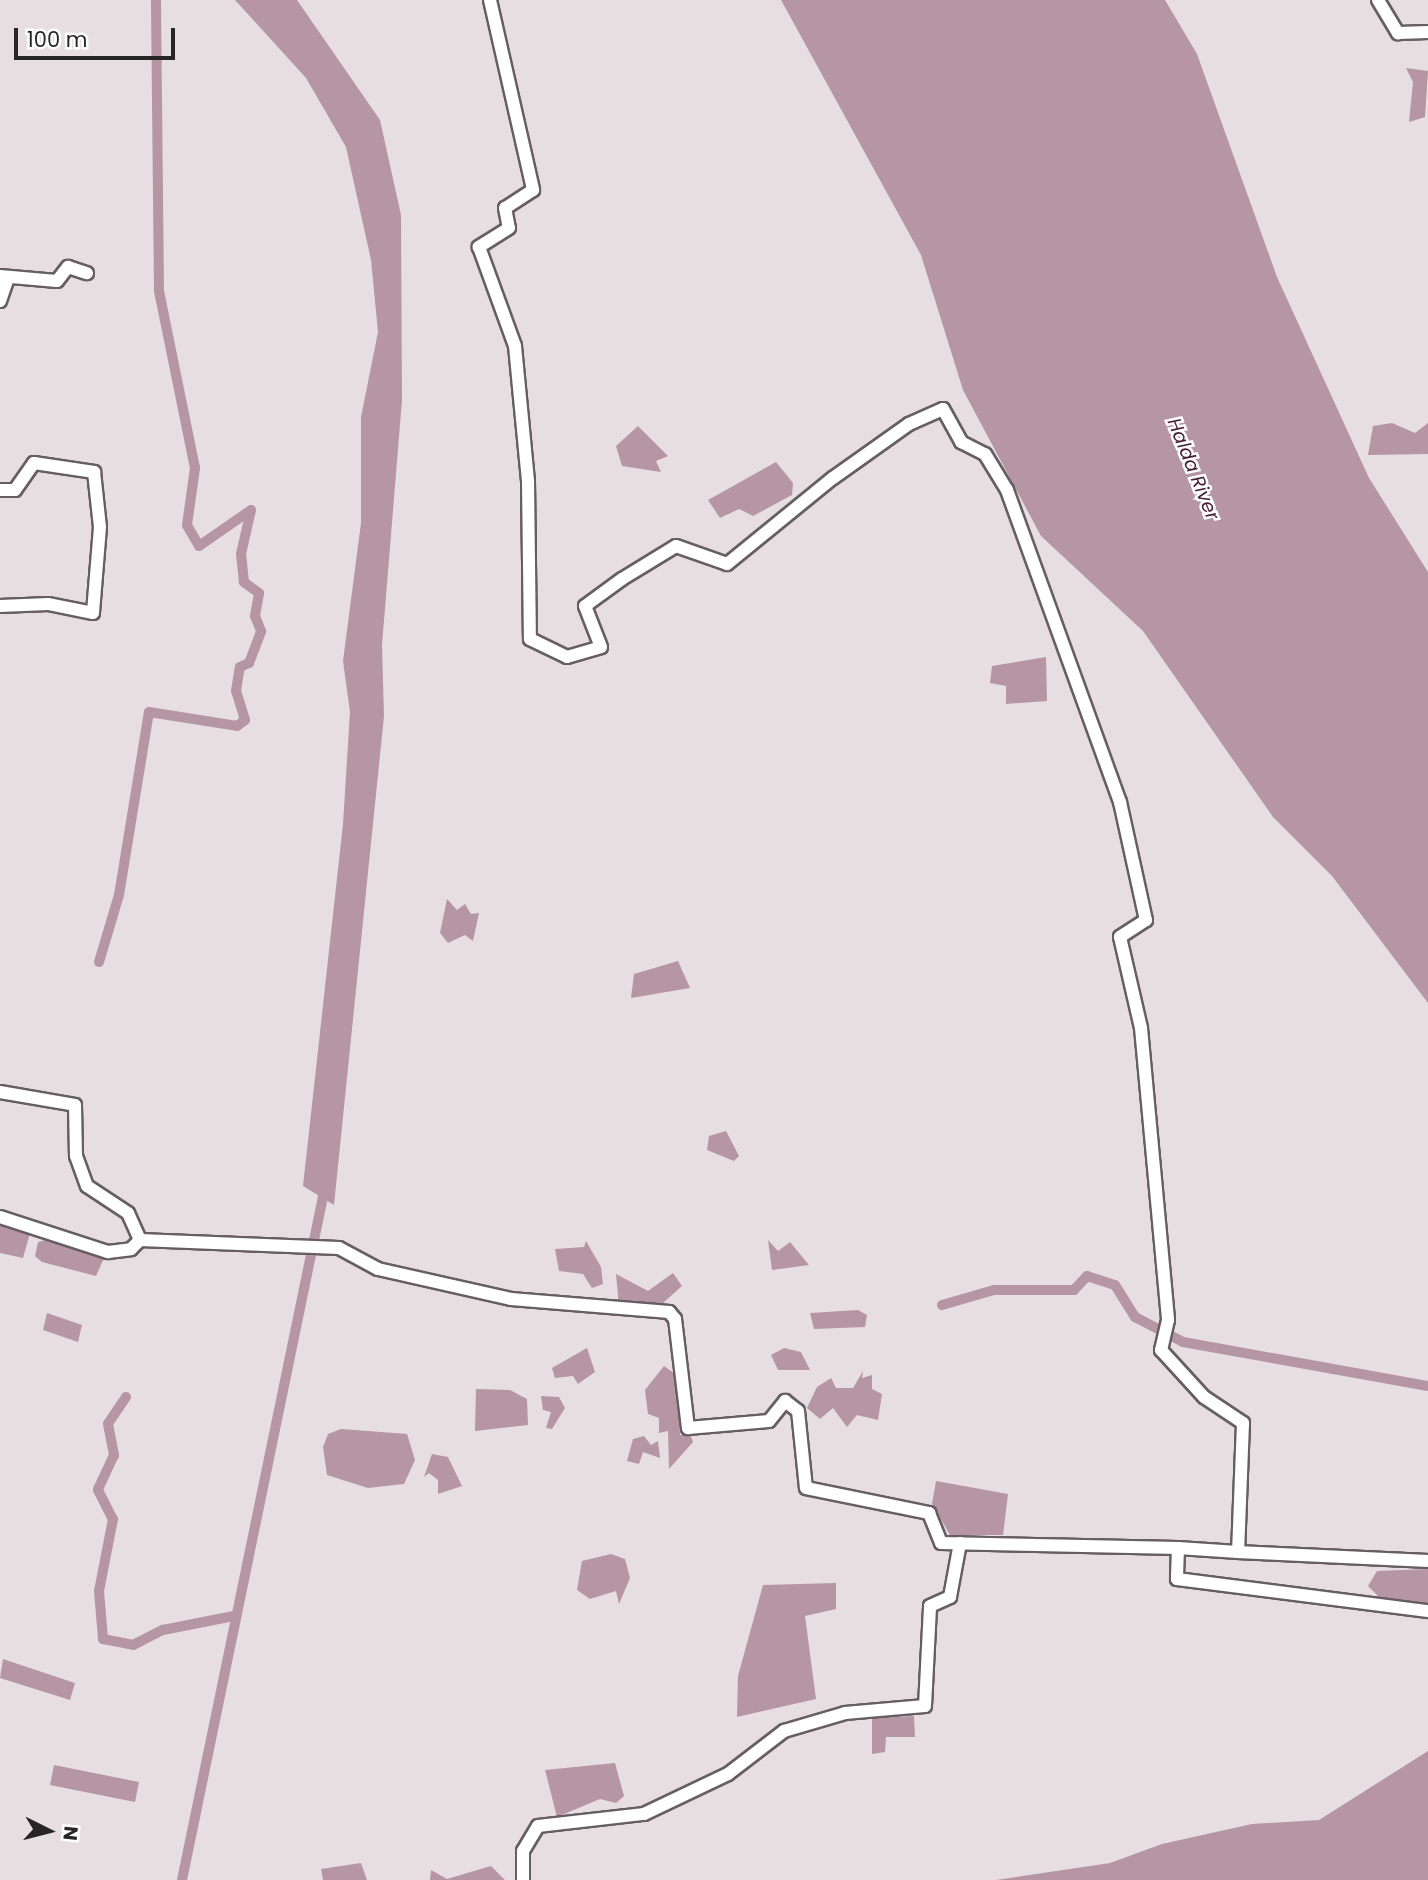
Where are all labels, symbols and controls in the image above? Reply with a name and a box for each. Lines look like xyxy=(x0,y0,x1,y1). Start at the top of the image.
scale bar xyxy=(18,14,178,58)
text: 100 m xyxy=(27,25,87,54)
water label: Halda River xyxy=(1162,415,1224,523)
north arrow xyxy=(14,1796,84,1866)
text: N xyxy=(56,1825,85,1842)

